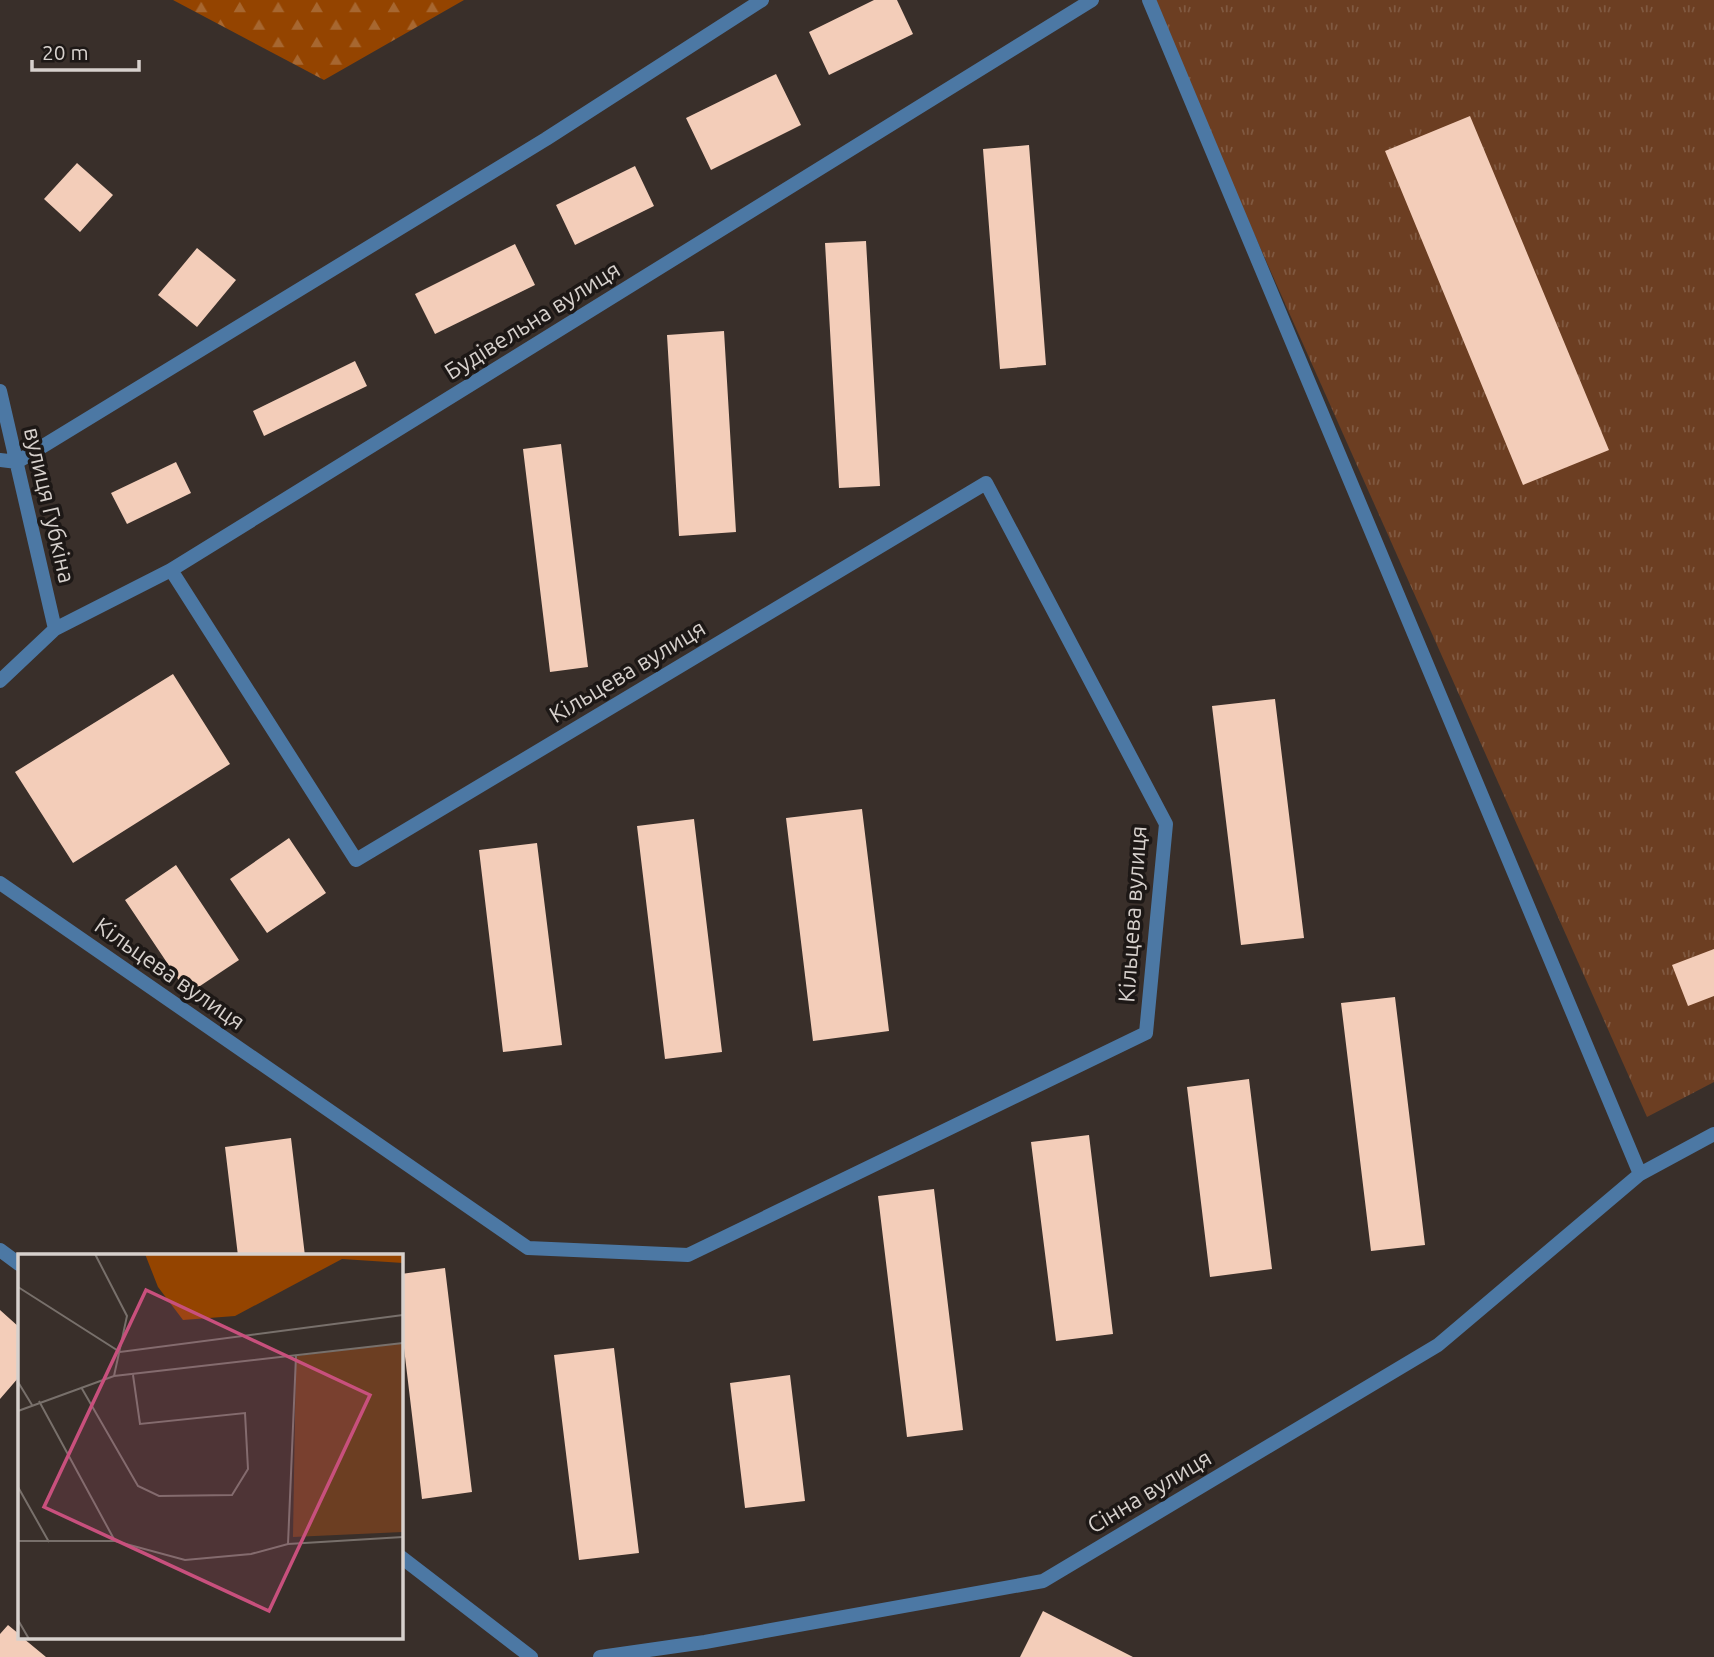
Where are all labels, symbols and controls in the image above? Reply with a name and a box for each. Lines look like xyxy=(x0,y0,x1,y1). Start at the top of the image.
scale bar xyxy=(32,28,138,72)
text: 20 m xyxy=(42,40,89,64)
street label: Будівельна вулиця xyxy=(440,256,624,384)
street label: вулиця Губкіна xyxy=(20,425,80,585)
street label: Кільцева вулиця xyxy=(545,615,709,727)
street label: Кільцева вулиця xyxy=(1113,825,1151,1003)
street label: Кільцева вулиця xyxy=(90,912,250,1034)
inset map xyxy=(18,1254,402,1640)
street label: Сінна вулиця xyxy=(1083,1444,1215,1538)

